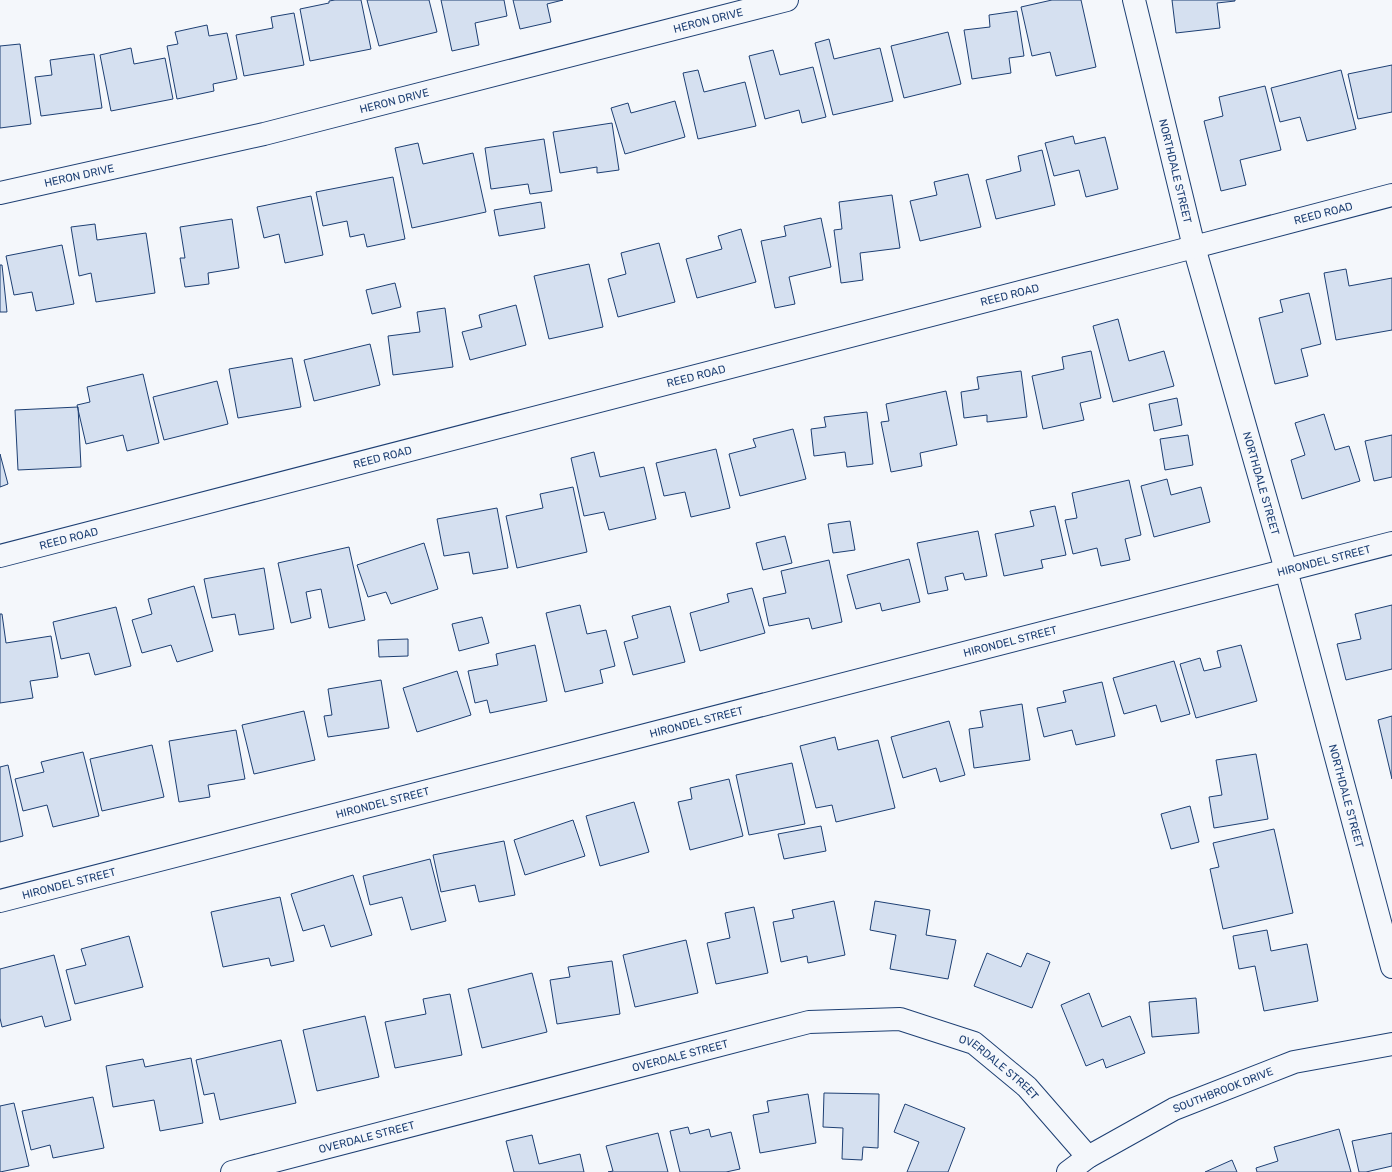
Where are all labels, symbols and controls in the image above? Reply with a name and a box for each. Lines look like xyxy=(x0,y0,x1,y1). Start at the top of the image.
street label: HERON DRIVE xyxy=(672,5,745,36)
street label: HERON DRIVE xyxy=(358,86,431,116)
street label: NORTHDALE STREET xyxy=(1156,118,1194,225)
street label: HERON DRIVE xyxy=(43,162,116,190)
street label: REED ROAD xyxy=(1293,200,1354,227)
street label: REED ROAD xyxy=(979,281,1041,309)
street label: REED ROAD xyxy=(665,362,727,390)
street label: NORTHDALE STREET xyxy=(1240,430,1282,537)
street label: REED ROAD xyxy=(352,444,413,471)
street label: REED ROAD xyxy=(38,525,100,553)
street label: HIRONDEL STREET xyxy=(1276,543,1373,579)
street label: HIRONDEL STREET xyxy=(962,623,1059,660)
street label: HIRONDEL STREET xyxy=(648,704,745,741)
street label: NORTHDALE STREET xyxy=(1326,743,1366,850)
street label: HIRONDEL STREET xyxy=(334,785,431,821)
street label: HIRONDEL STREET xyxy=(21,865,118,902)
street label: OVERDALE STREET xyxy=(957,1033,1041,1103)
street label: OVERDALE STREET xyxy=(631,1037,730,1075)
street label: SOUTHBROOK DRIVE xyxy=(1171,1065,1275,1116)
street label: OVERDALE STREET xyxy=(317,1119,417,1156)

